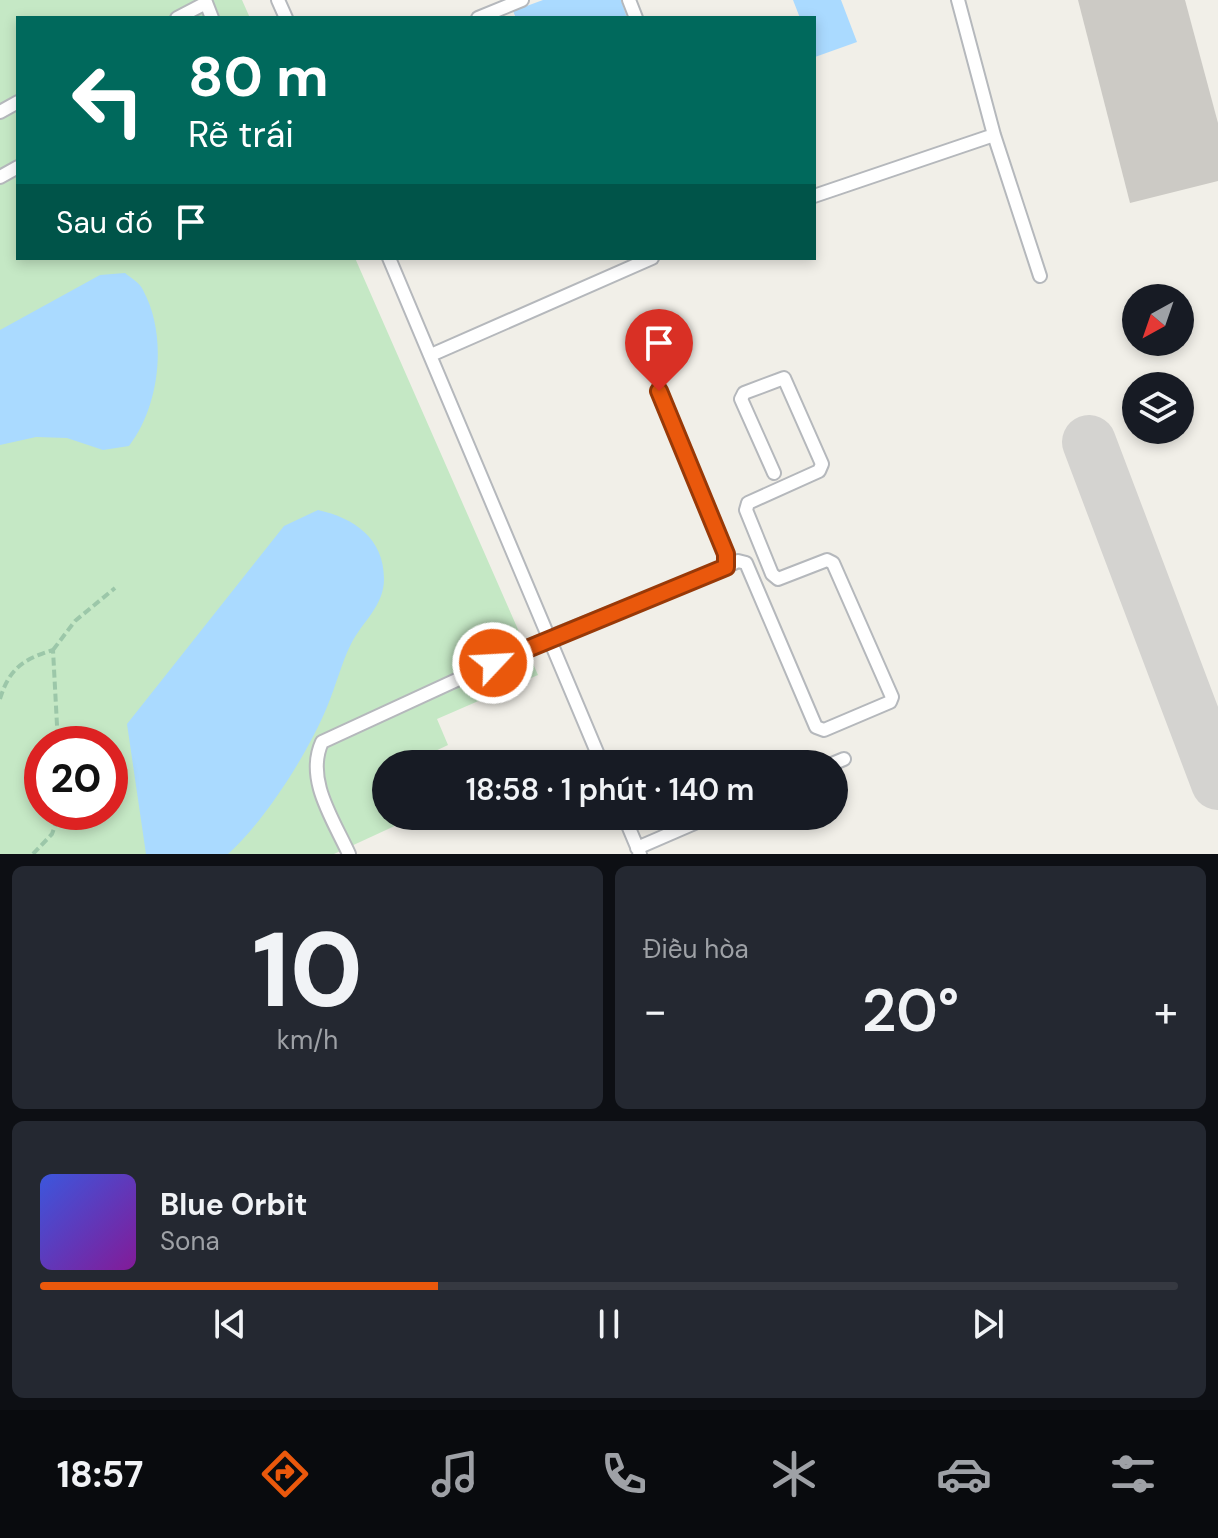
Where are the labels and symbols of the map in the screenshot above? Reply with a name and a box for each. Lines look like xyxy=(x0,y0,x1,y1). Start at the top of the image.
north arrow xyxy=(1122,284,1194,356)
pin xyxy=(625,309,693,391)
position arrow xyxy=(451,621,535,705)
speed limit sign: 20 xyxy=(24,726,128,830)

